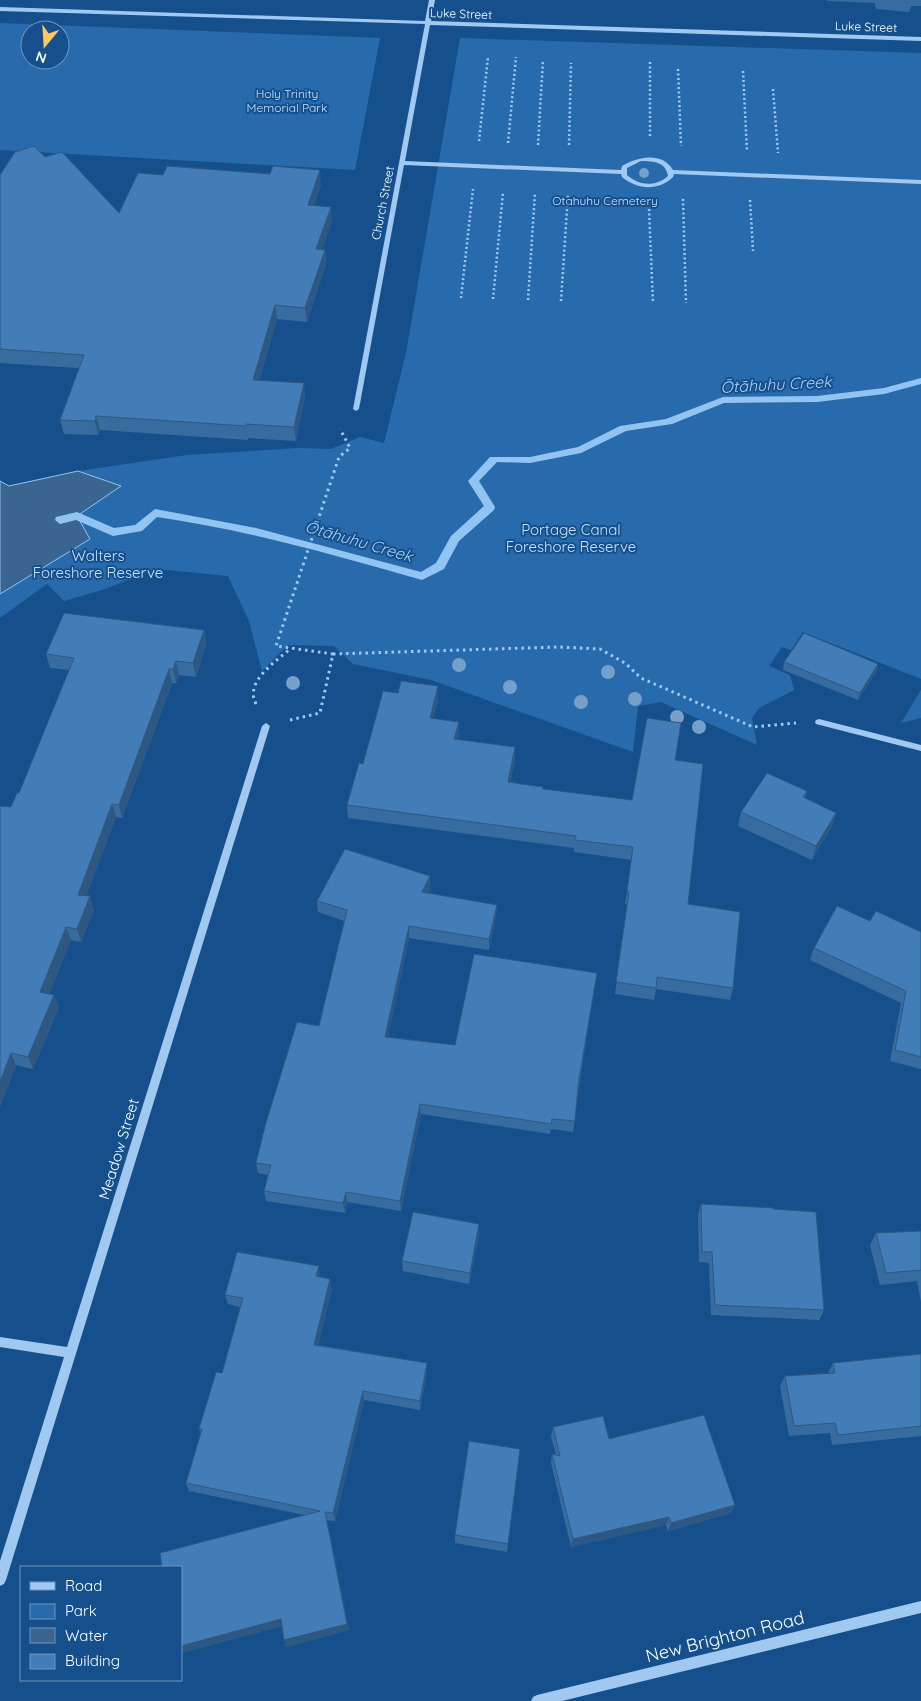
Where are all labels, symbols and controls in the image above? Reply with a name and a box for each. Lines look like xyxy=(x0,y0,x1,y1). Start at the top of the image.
street label: Luke Street xyxy=(430,5,492,22)
street label: Luke Street xyxy=(835,18,897,35)
north arrow xyxy=(20,20,70,70)
text: N xyxy=(33,47,49,68)
park label: Holy Trinity Memorial Park xyxy=(247,86,327,115)
street label: Church Street xyxy=(368,165,397,241)
park label: Otahuhu Cemetery xyxy=(552,193,658,208)
water label: Ōtāhuhu Creek xyxy=(720,371,833,397)
water label: Ōtāhuhu Creek xyxy=(303,516,416,566)
park label: Portage Canal Foreshore Reserve xyxy=(506,520,636,556)
park label: Walters Foreshore Reserve xyxy=(33,546,163,582)
street label: Meadow Street xyxy=(94,1096,143,1202)
legend xyxy=(20,1566,182,1681)
text: Road xyxy=(65,1576,102,1595)
text: Park xyxy=(65,1601,97,1620)
street label: New Brighton Road xyxy=(643,1606,807,1667)
text: Water xyxy=(65,1626,108,1645)
text: Building xyxy=(65,1651,120,1670)

